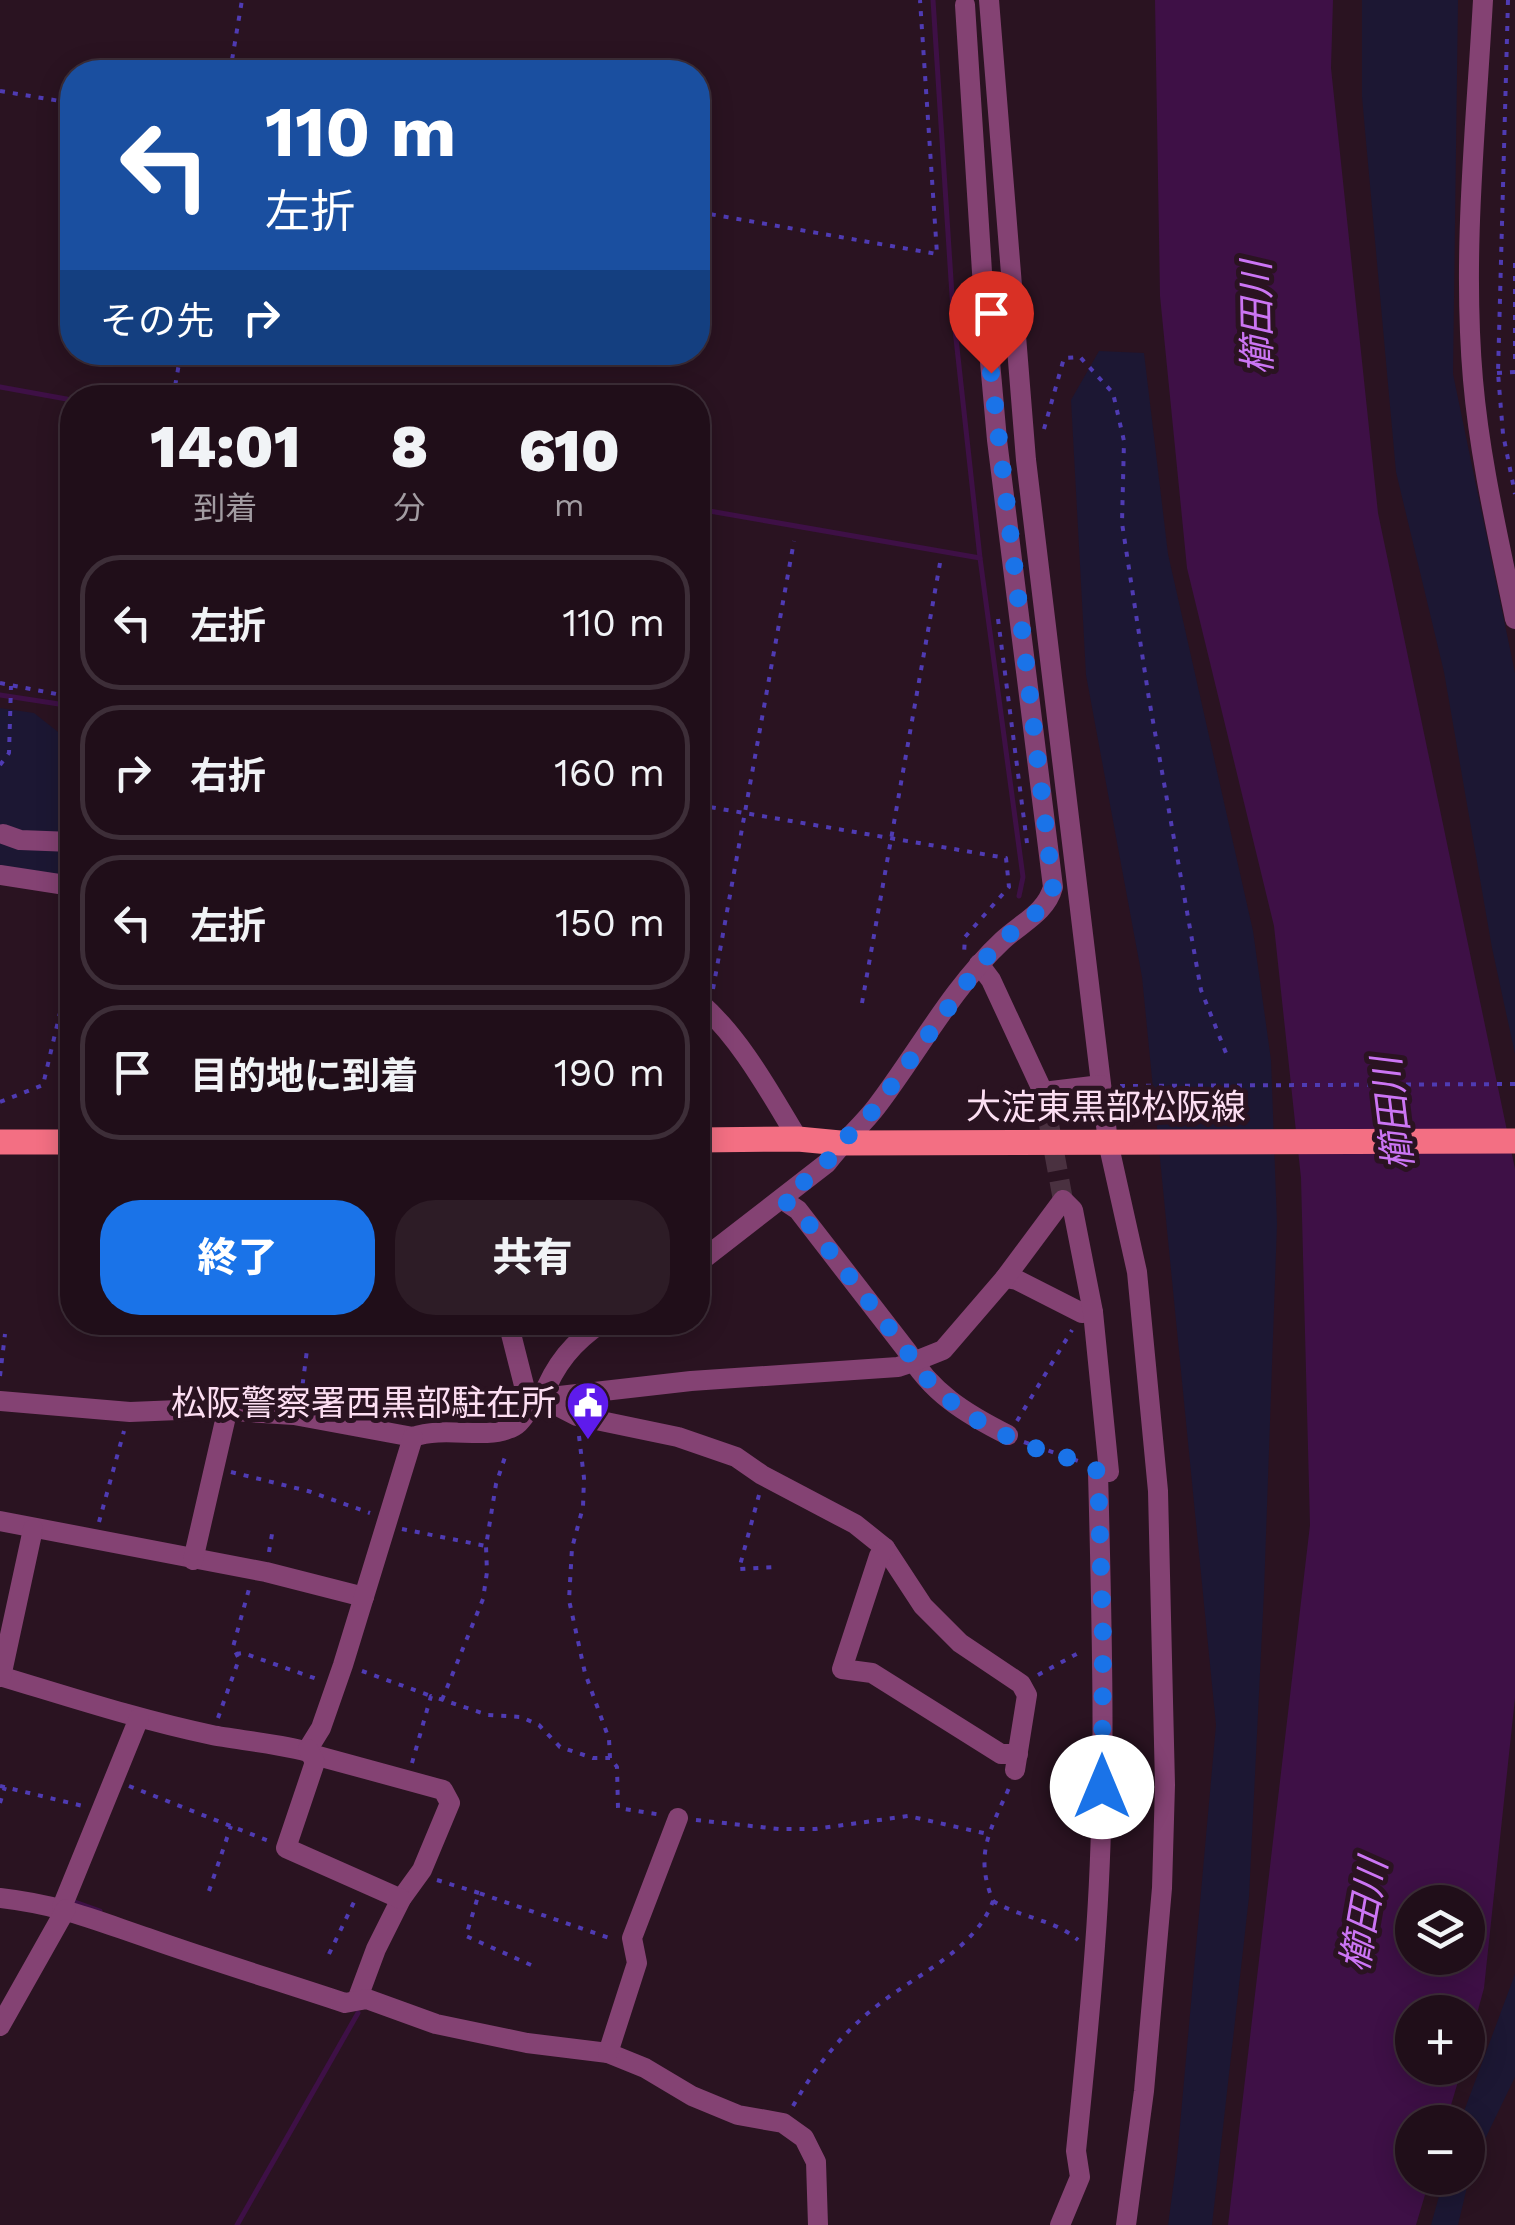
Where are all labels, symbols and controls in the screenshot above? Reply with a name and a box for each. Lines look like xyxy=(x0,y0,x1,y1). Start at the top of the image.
text: 110 m xyxy=(265,91,456,173)
icon: left xyxy=(100,100,230,230)
text: 左折 xyxy=(265,185,355,238)
water label: 櫛田川 xyxy=(1234,257,1280,375)
pin xyxy=(949,271,1034,374)
icon: arrive xyxy=(964,286,1019,341)
icon: right xyxy=(234,290,289,345)
text: その先 xyxy=(100,299,214,343)
text: 14:01 xyxy=(150,411,300,482)
text: 8 xyxy=(391,411,428,482)
text: 610 xyxy=(518,415,620,486)
text: m xyxy=(554,486,584,524)
text: 到着 xyxy=(193,489,257,527)
text: 分 xyxy=(393,489,425,527)
icon: left xyxy=(105,595,160,650)
text: 110 m xyxy=(563,601,665,645)
text: 左折 xyxy=(190,604,266,648)
icon: right xyxy=(105,745,160,800)
text: 160 m xyxy=(554,751,665,795)
text: 右折 xyxy=(190,754,266,798)
icon: left xyxy=(105,895,160,950)
text: 150 m xyxy=(555,901,665,945)
text: 左折 xyxy=(190,904,266,948)
icon: arrive xyxy=(105,1045,160,1100)
text: 190 m xyxy=(554,1051,665,1095)
water label: 櫛田川 xyxy=(1364,1051,1422,1173)
text: 目的地に到着 xyxy=(190,1054,418,1098)
street label: 大淀東黒部松阪線 xyxy=(966,1086,1246,1128)
button: 終了 xyxy=(100,1200,375,1315)
button: 共有 xyxy=(395,1200,670,1315)
public building icon: 松阪警察署西黒部駐在所 xyxy=(565,1380,611,1441)
place label: 松阪警察署西黒部駐在所 xyxy=(171,1382,556,1424)
position arrow xyxy=(1050,1735,1154,1839)
water label: 櫛田川 xyxy=(1332,1851,1396,1975)
map controls xyxy=(1395,1885,1485,2195)
button: layers xyxy=(1395,1885,1485,1975)
button: + xyxy=(1395,1995,1485,2085)
button: − xyxy=(1395,2105,1485,2195)

